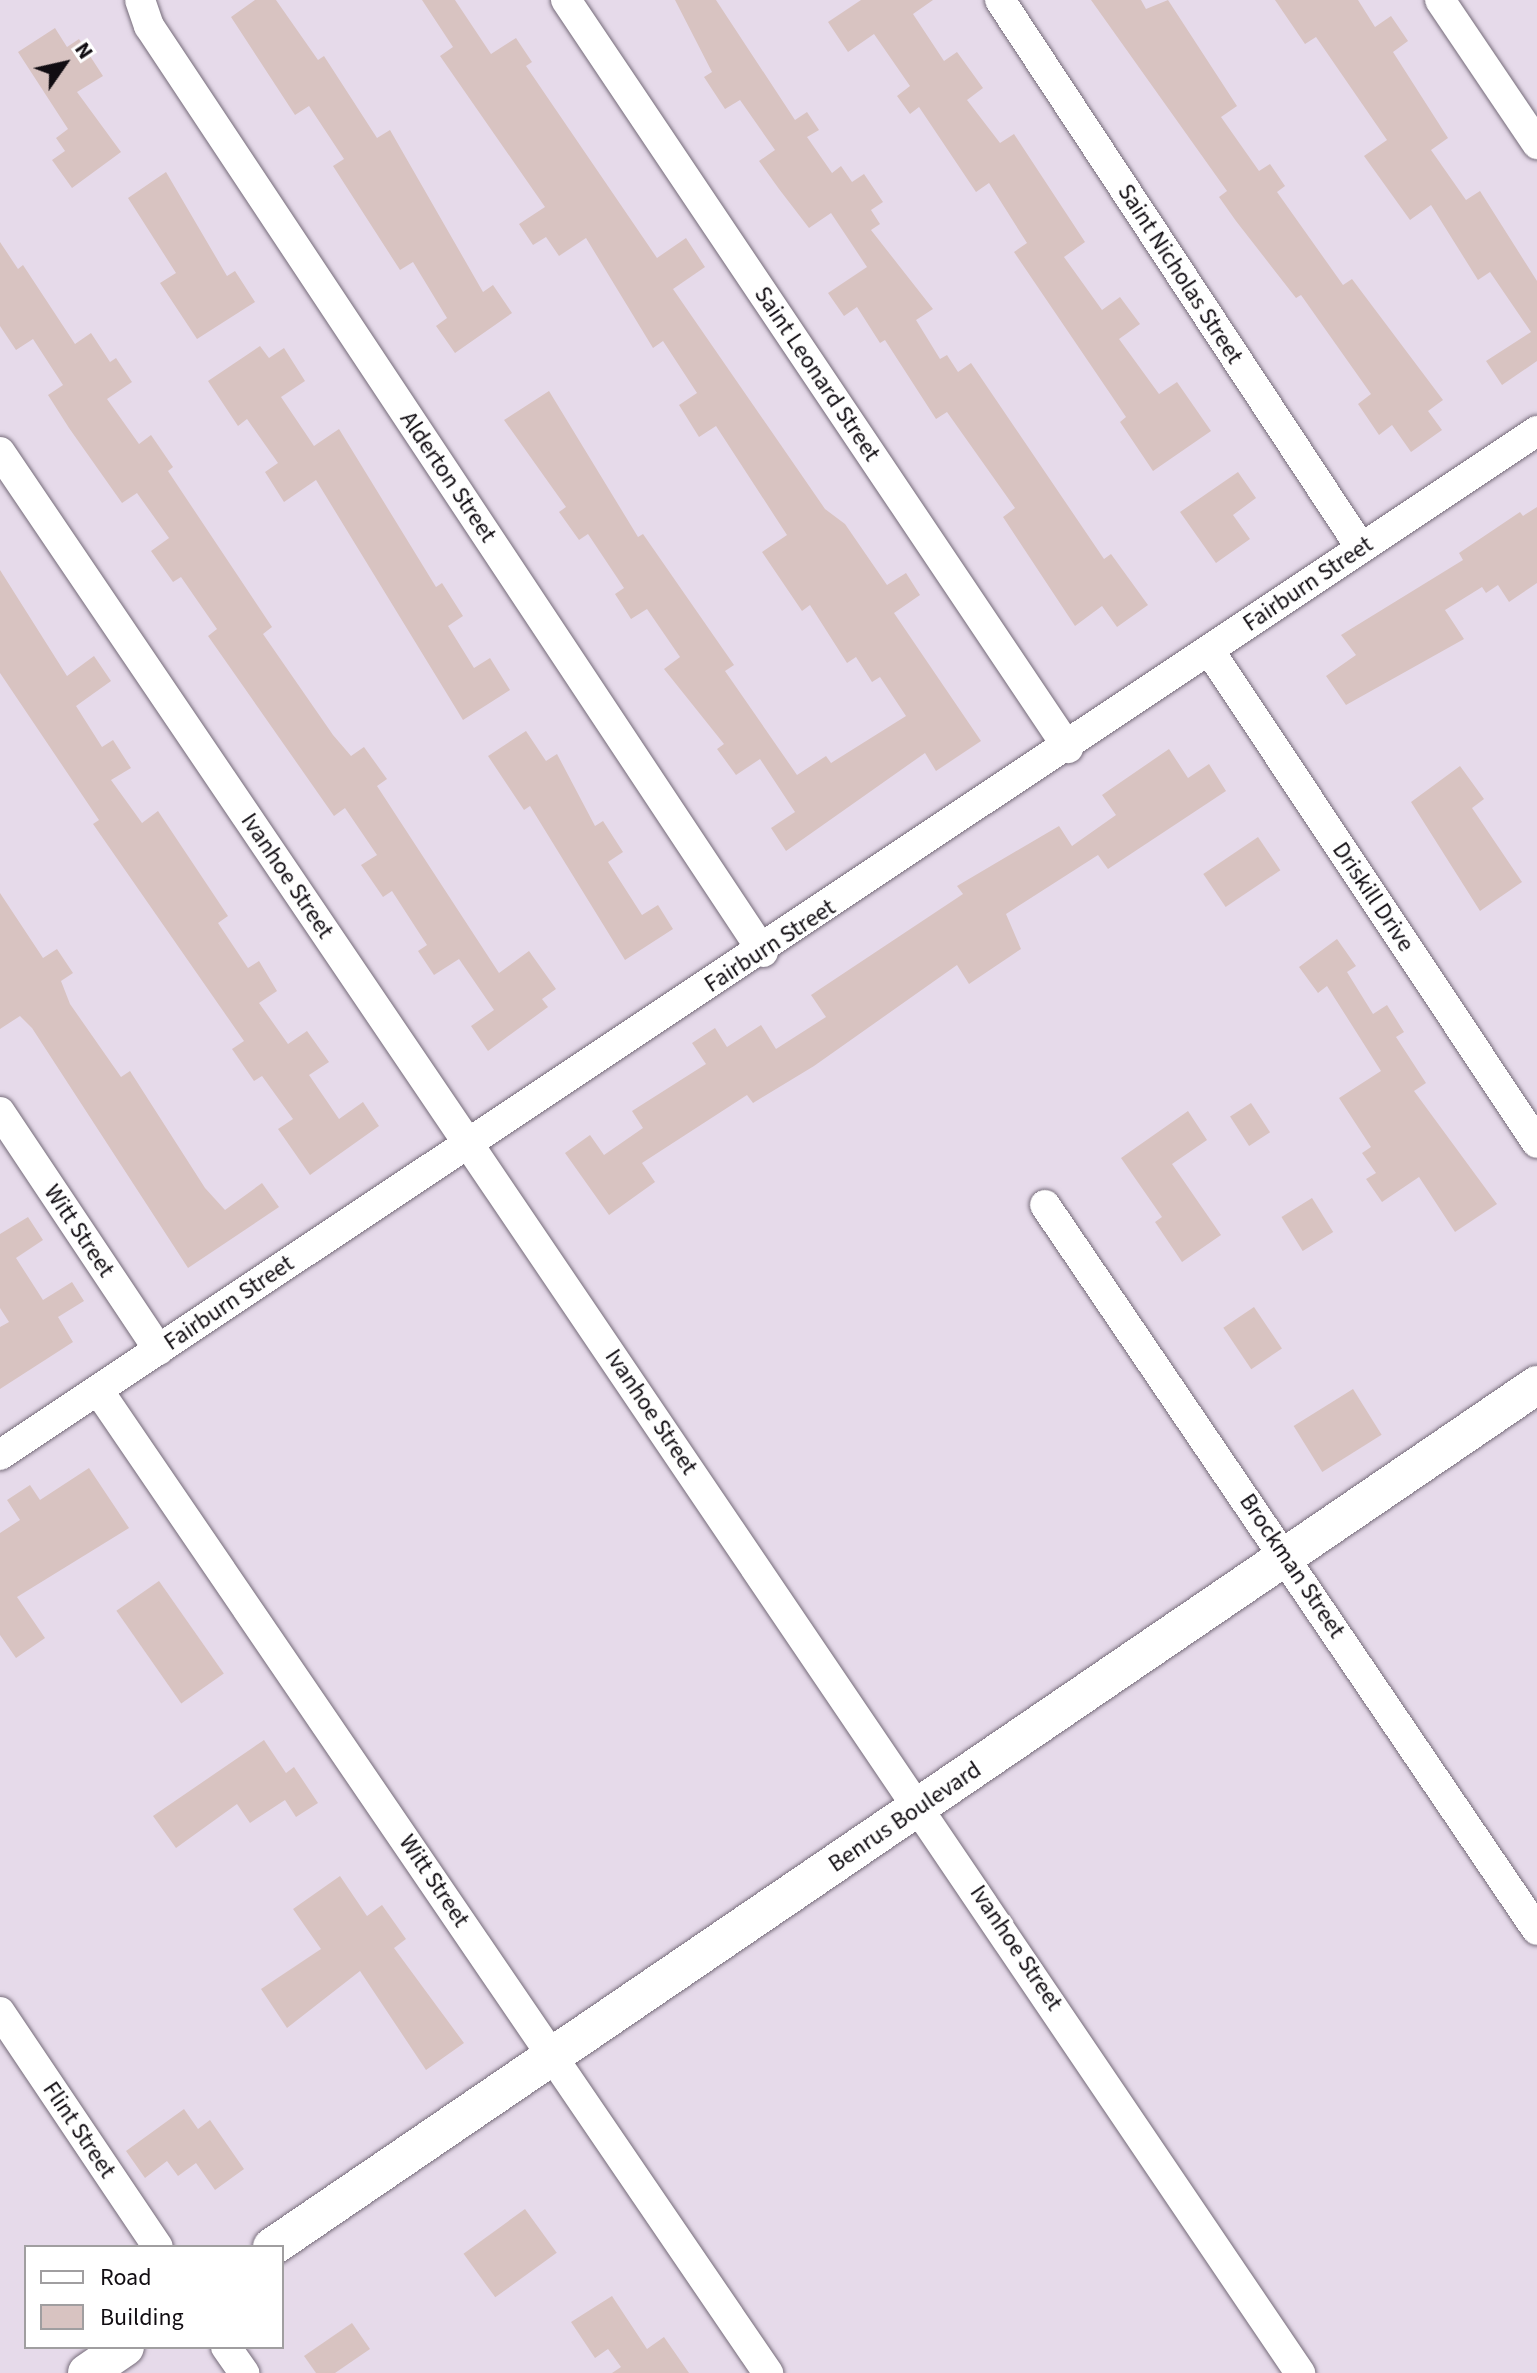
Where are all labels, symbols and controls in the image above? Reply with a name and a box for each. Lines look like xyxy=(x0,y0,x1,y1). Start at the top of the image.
north arrow xyxy=(24,24,104,104)
text: N xyxy=(67,36,101,66)
street label: Saint Nicholas Street xyxy=(1111,179,1249,369)
street label: Saint Leonard Street xyxy=(748,281,886,467)
street label: Alderton Street xyxy=(394,406,502,548)
street label: Fairburn Street xyxy=(1238,530,1378,638)
street label: Ivanhoe Street xyxy=(234,808,340,944)
street label: Driskill Drive xyxy=(1326,837,1420,957)
street label: Fairburn Street xyxy=(699,893,841,999)
street label: Witt Street xyxy=(38,1179,120,1283)
street label: Fairburn Street xyxy=(159,1249,299,1357)
street label: Ivanhoe Street xyxy=(598,1344,704,1480)
street label: Brockman Street xyxy=(1233,1488,1351,1644)
street label: Benrus Boulevard xyxy=(823,1755,987,1879)
street label: Witt Street xyxy=(393,1829,475,1933)
street label: Ivanhoe Street xyxy=(963,1880,1069,2016)
street label: Flint Street xyxy=(36,2076,122,2184)
legend xyxy=(24,2245,284,2349)
text: Road xyxy=(100,2260,152,2295)
text: Building xyxy=(100,2300,184,2335)

